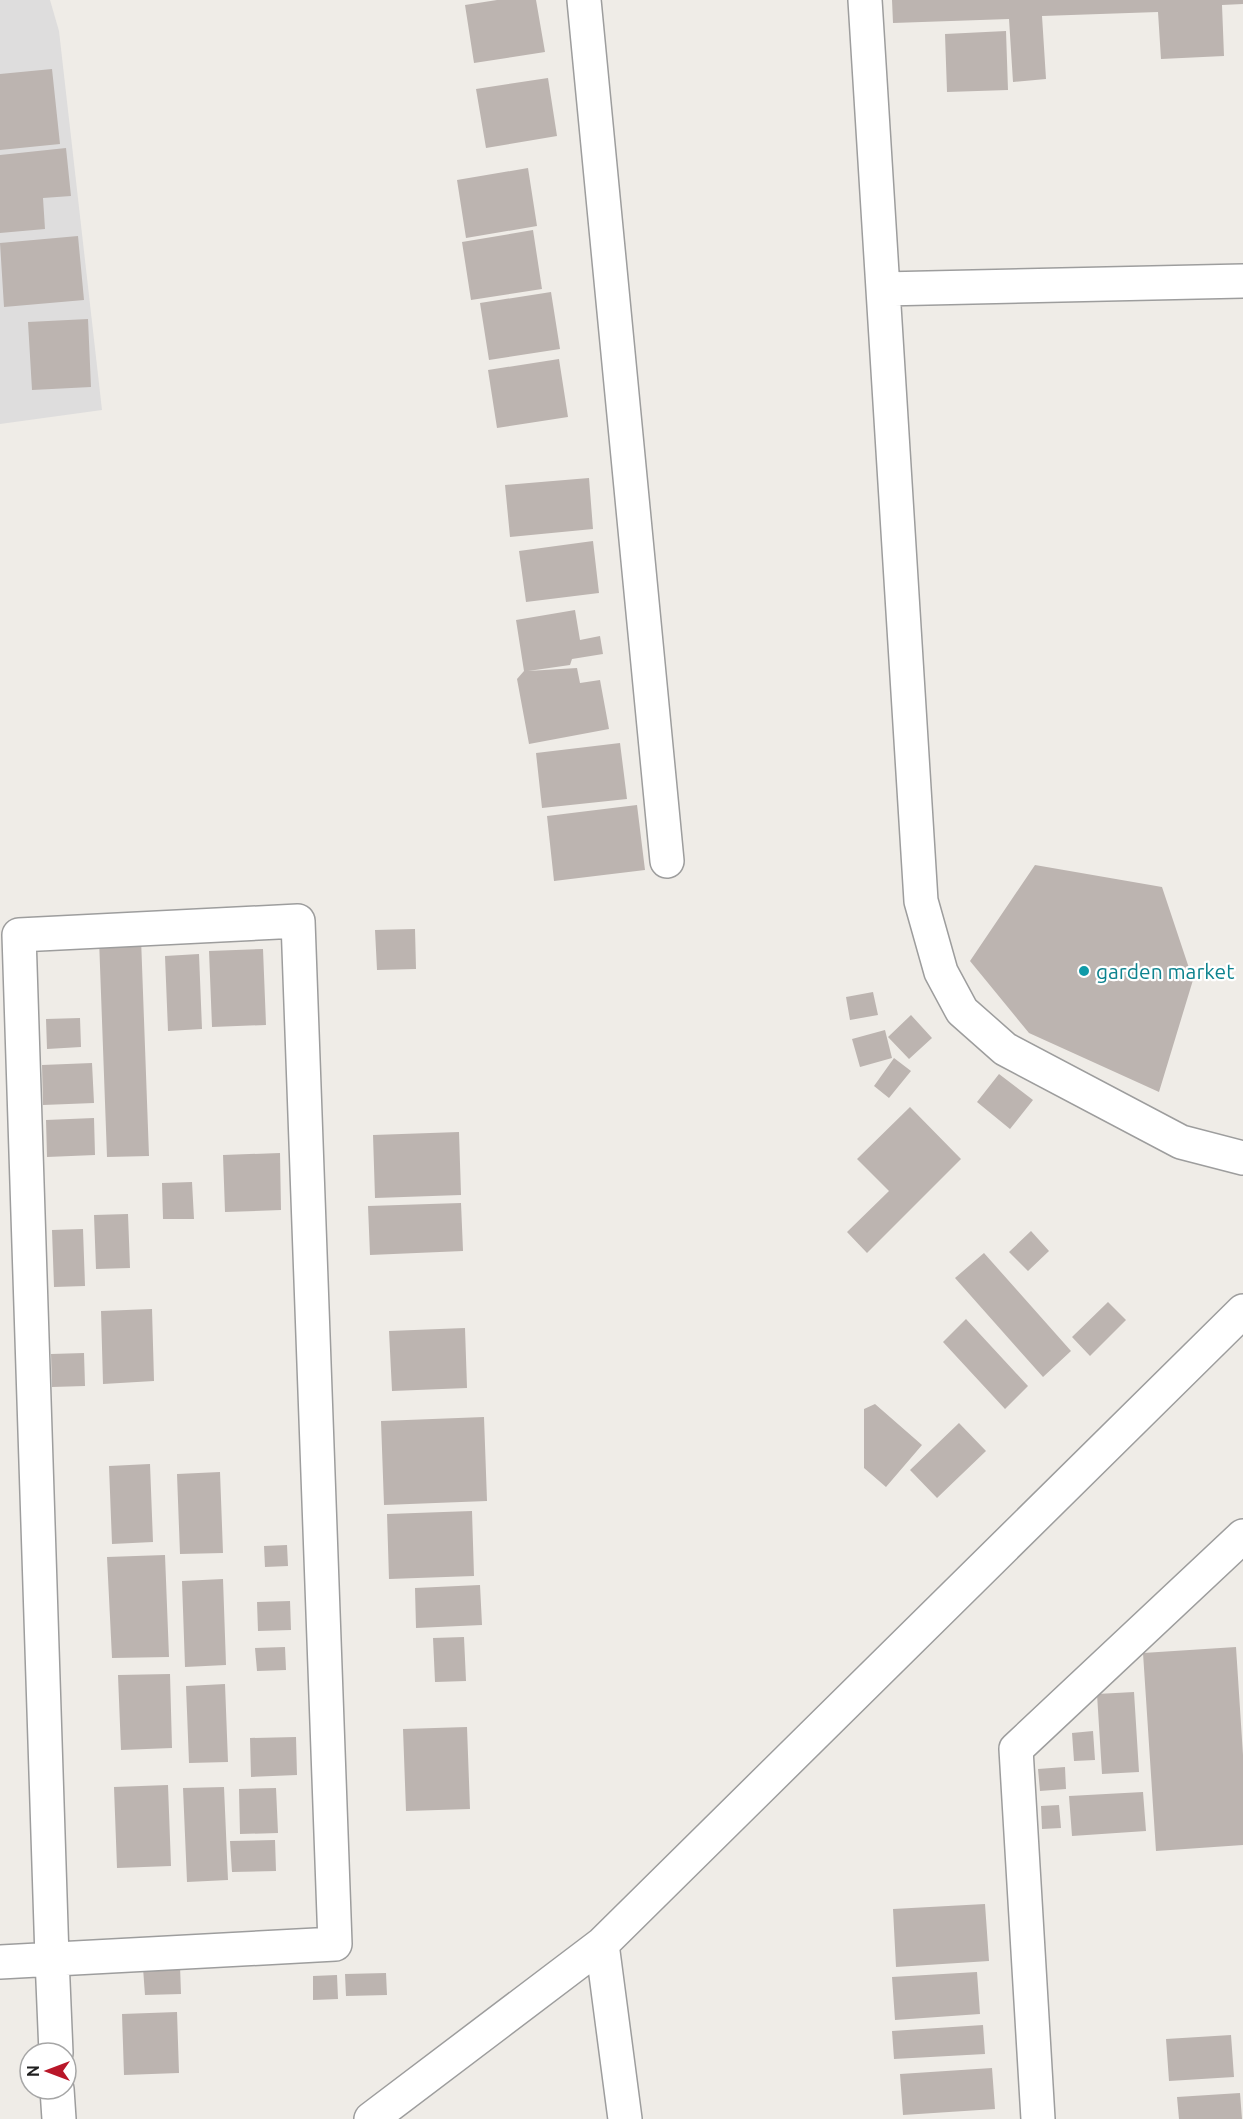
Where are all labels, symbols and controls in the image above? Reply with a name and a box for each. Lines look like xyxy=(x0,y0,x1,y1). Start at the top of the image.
place label: garden market xyxy=(1096,959,1234,983)
marker: garden market xyxy=(1077,964,1091,978)
north arrow xyxy=(18,2041,78,2101)
text: N xyxy=(24,2065,42,2077)

